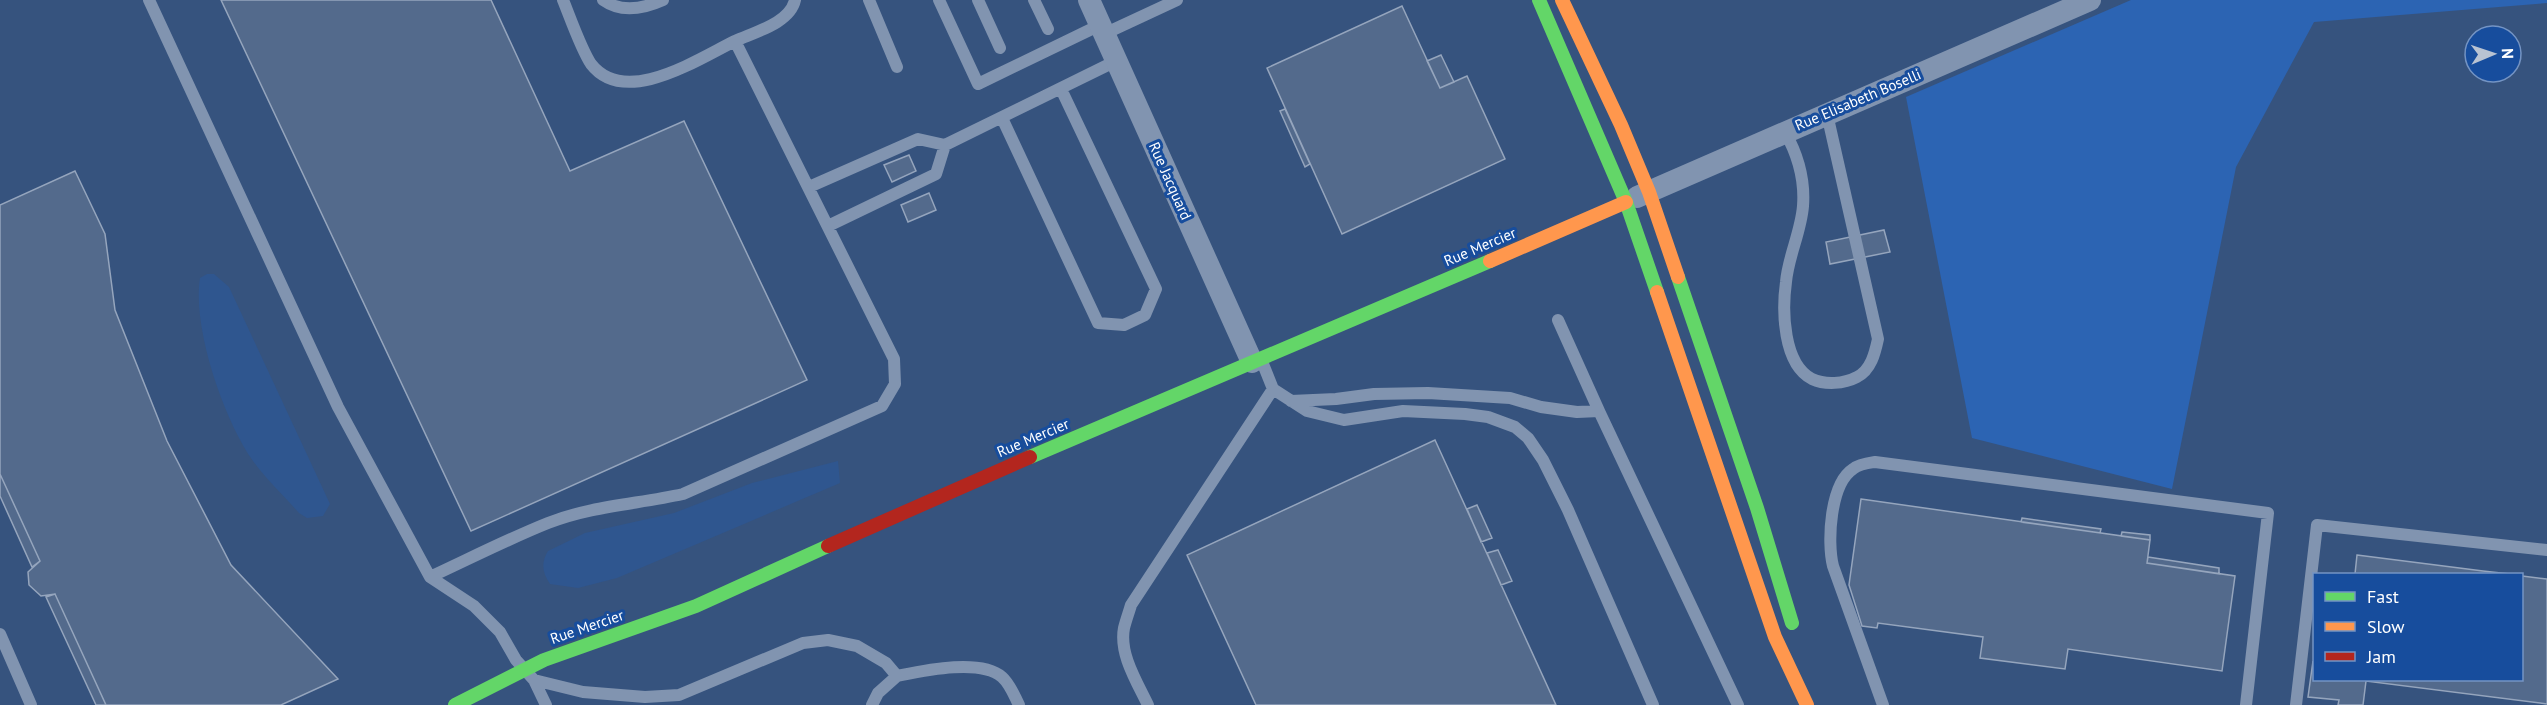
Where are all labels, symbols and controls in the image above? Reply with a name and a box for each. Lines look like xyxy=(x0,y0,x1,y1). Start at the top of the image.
north arrow xyxy=(2463,24,2523,84)
text: N xyxy=(2498,48,2518,59)
street label: Rue Elisabeth Boselli xyxy=(1792,64,1924,135)
street label: Rue Jacquard xyxy=(1145,139,1196,223)
street label: Rue Mercier xyxy=(1441,223,1519,270)
street label: Rue Mercier xyxy=(994,414,1072,461)
legend xyxy=(2313,573,2523,681)
text: Fast xyxy=(2367,585,2399,608)
street label: Rue Mercier xyxy=(548,605,626,648)
text: Slow xyxy=(2367,615,2405,638)
text: Jam xyxy=(2366,645,2396,668)

